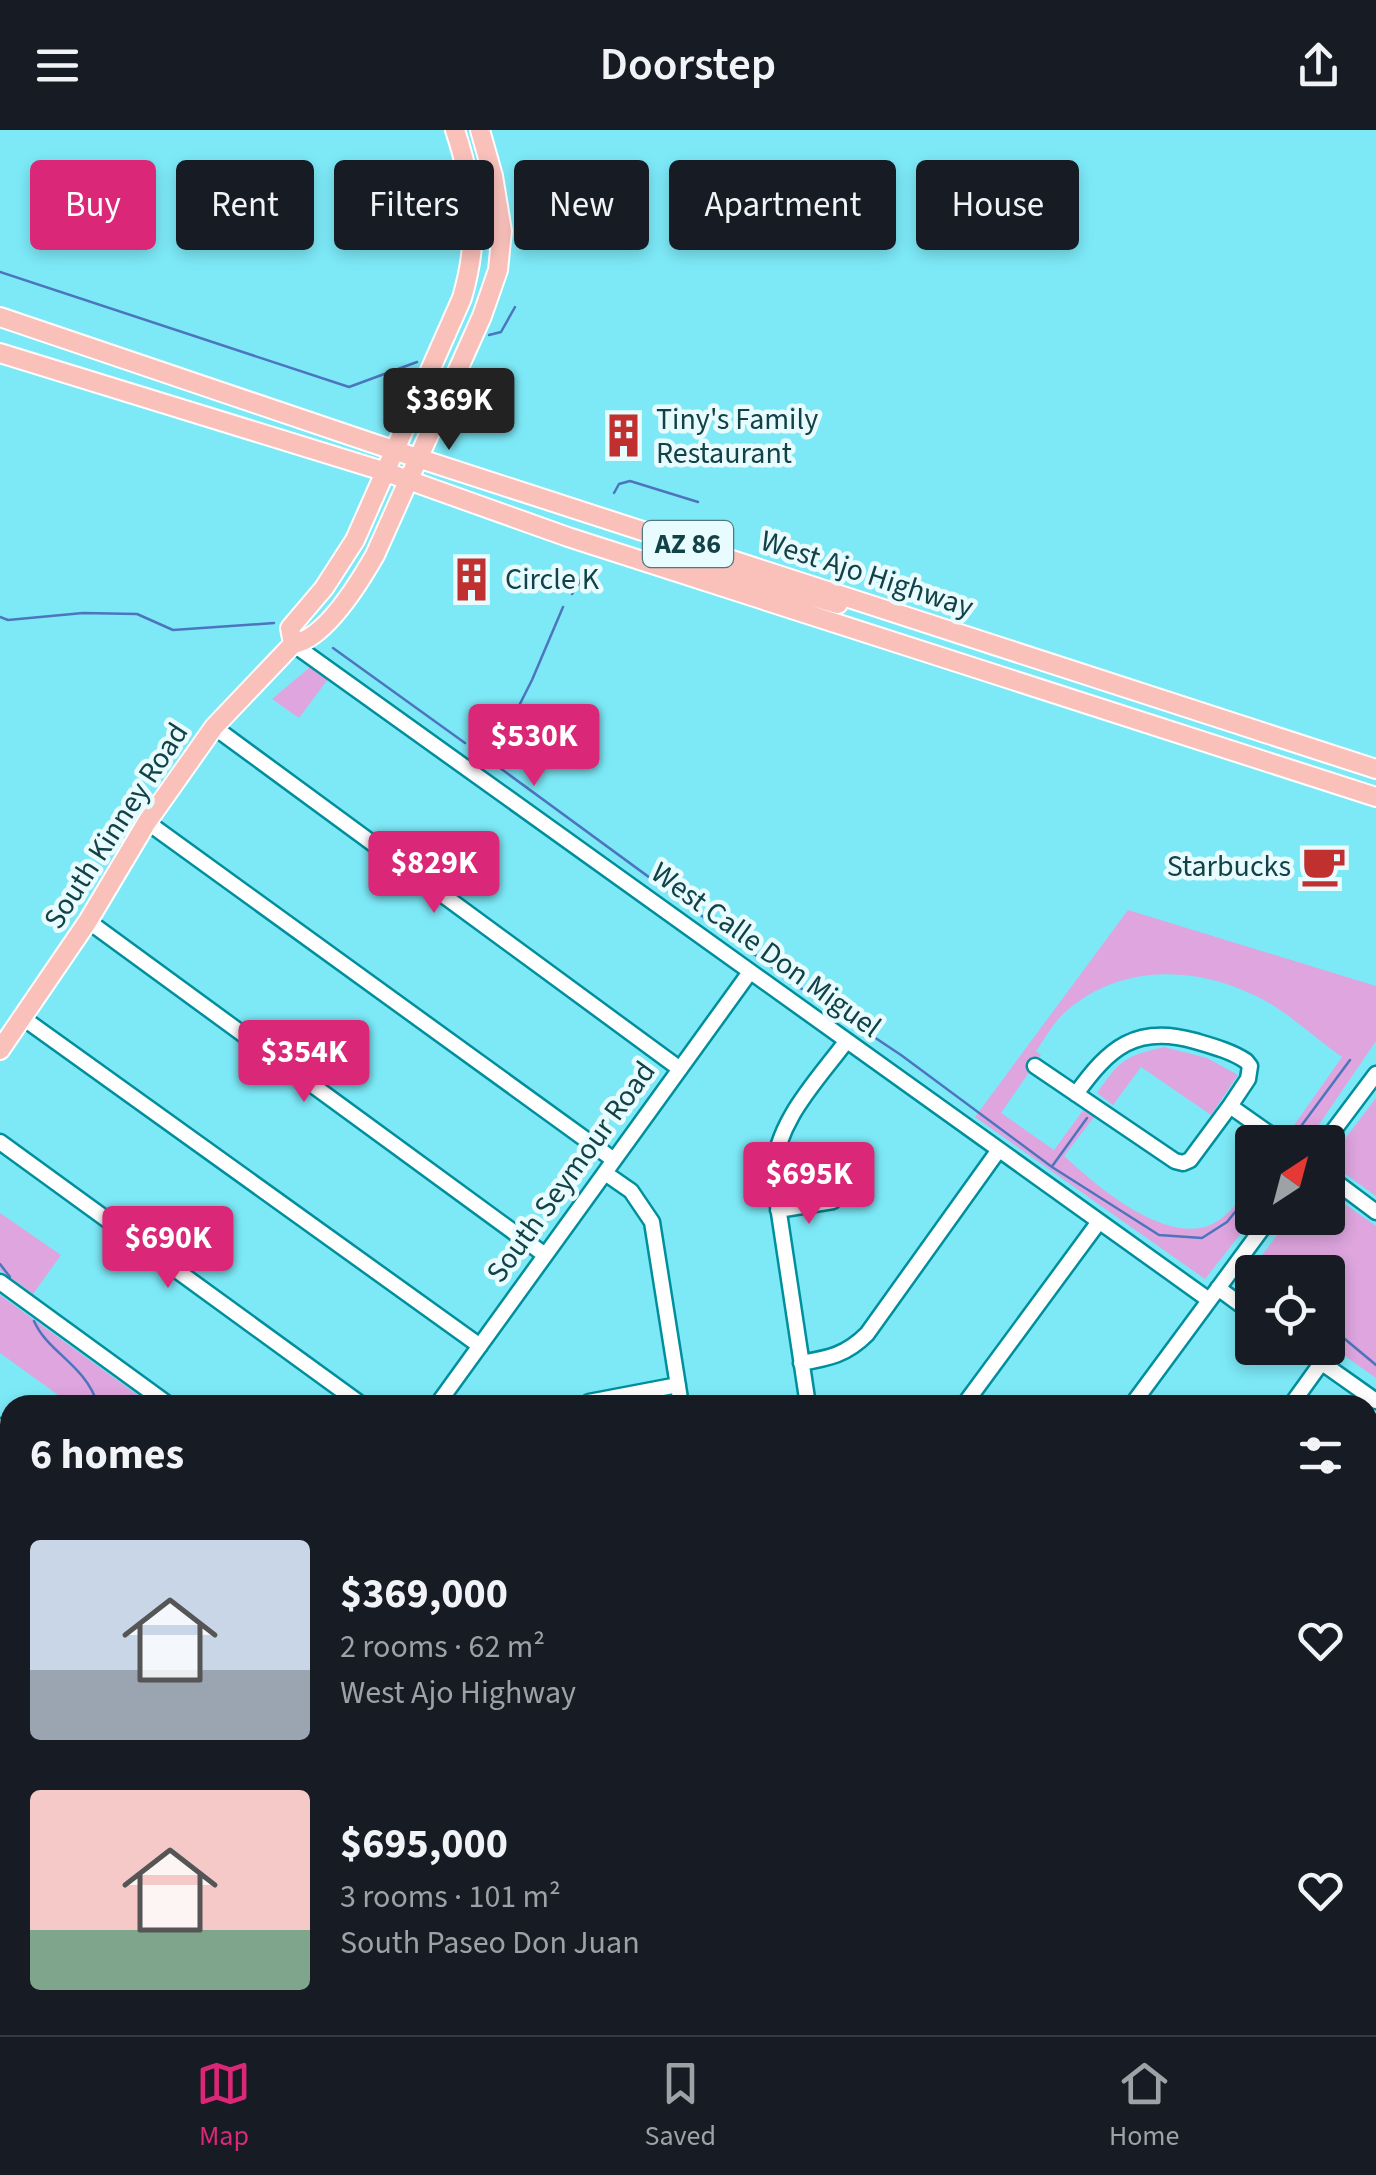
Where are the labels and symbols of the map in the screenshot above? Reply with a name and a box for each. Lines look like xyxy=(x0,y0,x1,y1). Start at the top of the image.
pin: $369K xyxy=(379,368,519,453)
place label: Tiny's Family Restaurant xyxy=(656,398,818,475)
building icon: Tiny's Family Restaurant xyxy=(599,412,647,460)
street label: West Ajo Highway xyxy=(755,519,979,629)
road number: AZ 86 xyxy=(643,521,733,567)
building icon: Circle K xyxy=(448,555,496,603)
place label: Circle K xyxy=(505,558,600,601)
pin: $530K xyxy=(464,704,604,789)
street label: South Kinney Road xyxy=(33,714,199,938)
pin: $829K xyxy=(364,831,504,916)
cafe icon: Starbucks xyxy=(1300,842,1348,890)
place label: Starbucks xyxy=(1167,845,1291,888)
street label: West Calle Don Miguel xyxy=(642,852,890,1048)
pin: $354K xyxy=(234,1020,374,1105)
street label: South Seymour Road xyxy=(476,1052,666,1292)
north arrow xyxy=(1235,1125,1345,1235)
pin: $695K xyxy=(739,1142,879,1227)
pin: $690K xyxy=(98,1206,238,1291)

